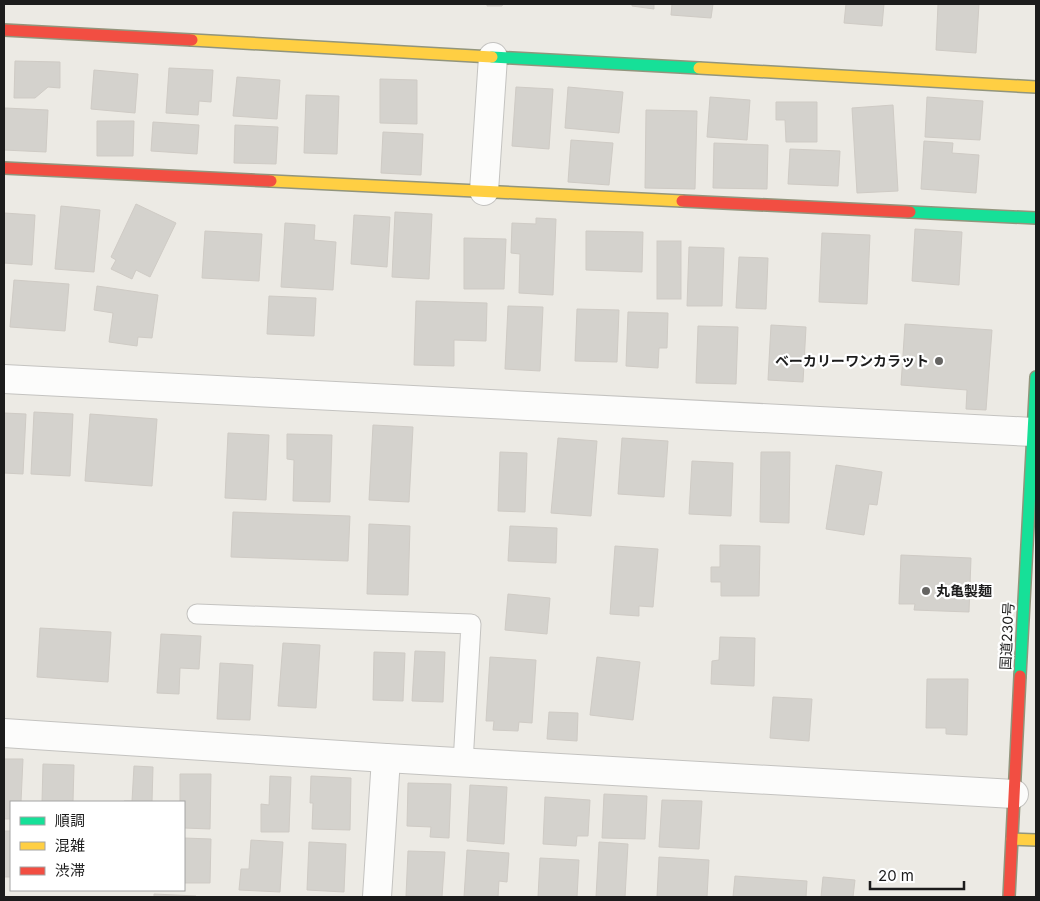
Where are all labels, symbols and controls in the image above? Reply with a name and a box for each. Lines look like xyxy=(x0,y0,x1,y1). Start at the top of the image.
place label: ベーカリーワンカラット xyxy=(775,352,929,369)
marker: ベーカリーワンカラット xyxy=(933,355,945,367)
place label: 丸亀製麺 xyxy=(936,582,992,599)
marker: 丸亀製麺 xyxy=(920,585,932,597)
street label: 国道230号 xyxy=(996,602,1017,670)
legend xyxy=(10,801,185,891)
text: 順調 xyxy=(55,811,85,830)
text: 混雑 xyxy=(55,836,85,855)
scale bar xyxy=(870,858,964,890)
text: 渋滞 xyxy=(55,861,85,880)
text: 20 m xyxy=(878,866,914,885)

